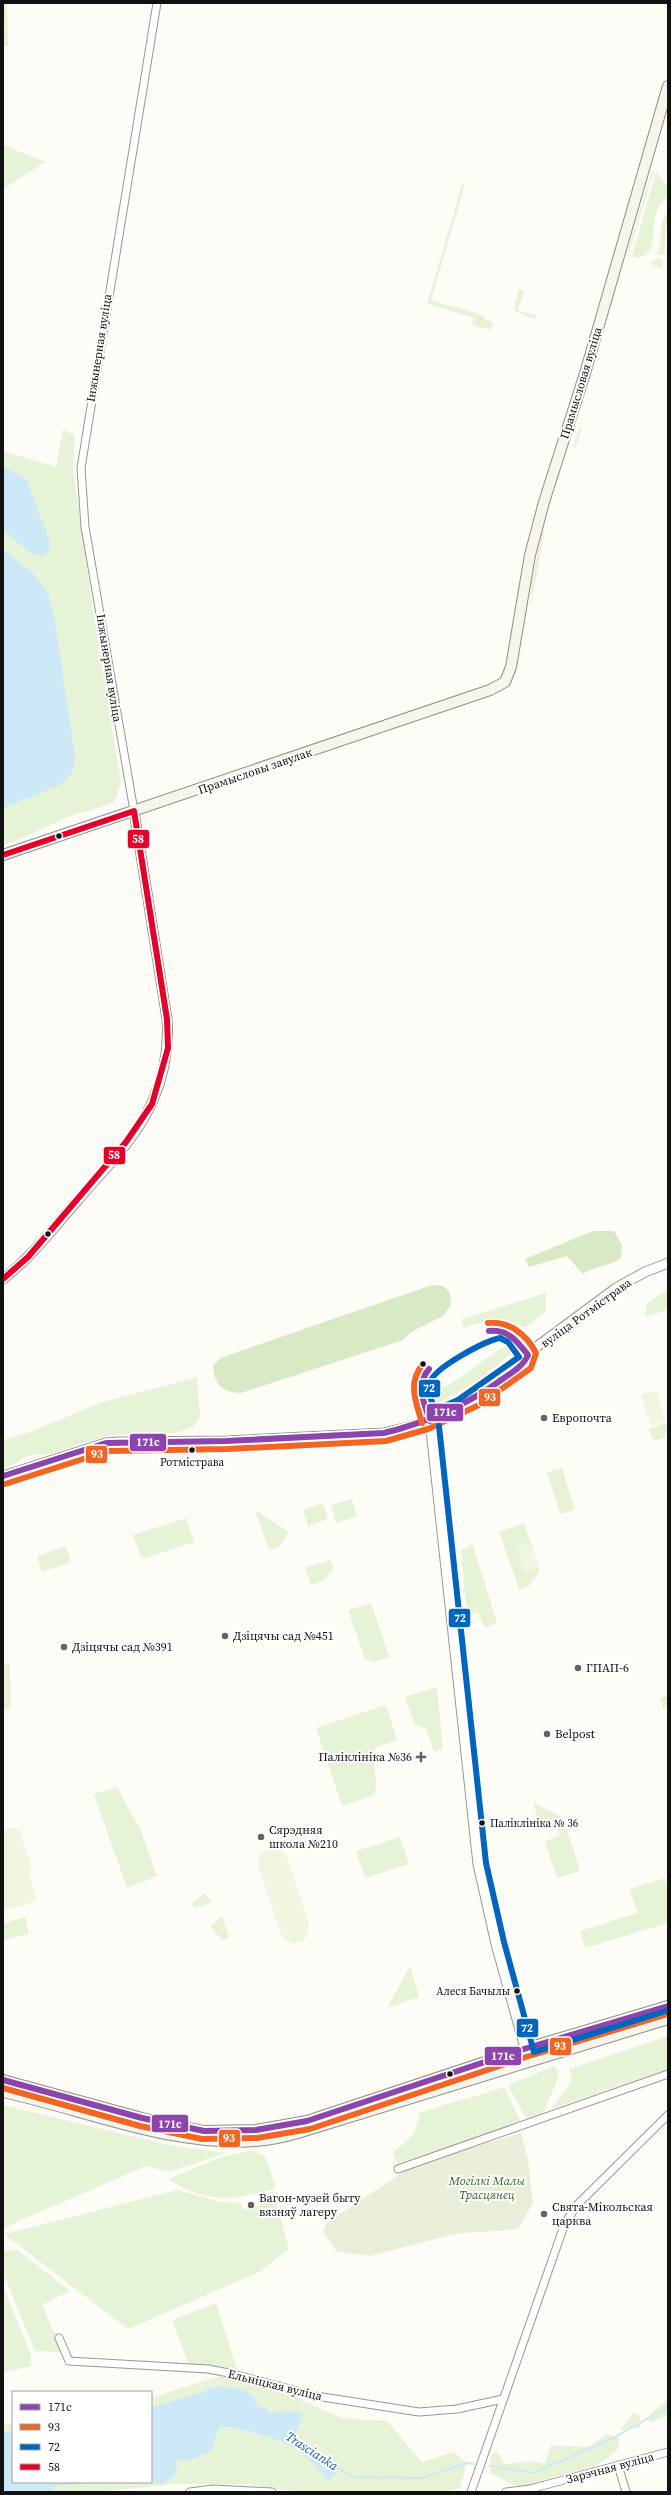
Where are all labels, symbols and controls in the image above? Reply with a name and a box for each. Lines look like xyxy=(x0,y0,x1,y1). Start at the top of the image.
street label: Інжынерная вуліца xyxy=(83,292,116,403)
street label: Прамысловая вуліца xyxy=(556,324,606,441)
street label: Інжынерная вуліца xyxy=(93,613,126,724)
street label: Прамысловы завулак xyxy=(196,744,314,798)
line badge: 58 xyxy=(127,829,150,849)
unlabelled marker xyxy=(54,831,64,841)
text: 58 xyxy=(132,832,144,847)
line badge: 58 xyxy=(103,1146,126,1165)
text: 58 xyxy=(108,1148,120,1163)
unlabelled marker xyxy=(43,1229,53,1239)
street label: вуліца Ротмістрава xyxy=(537,1274,635,1351)
unlabelled marker xyxy=(418,1359,428,1369)
line badge: 72 xyxy=(418,1379,441,1398)
text: 72 xyxy=(423,1381,435,1396)
line badge: 93 xyxy=(478,1388,501,1407)
text: 93 xyxy=(484,1390,496,1405)
line badge: 171с xyxy=(426,1403,464,1422)
text: 171с xyxy=(433,1405,457,1420)
place label: Европочта xyxy=(552,1410,613,1426)
marker: Европочта xyxy=(539,1413,549,1423)
line badge: 171с xyxy=(129,1433,167,1452)
text: 171с xyxy=(136,1435,160,1450)
line badge: 93 xyxy=(85,1445,108,1464)
marker: Ротмістрава xyxy=(187,1445,197,1455)
text: 93 xyxy=(91,1447,103,1462)
place label: Ротмістрава xyxy=(160,1455,224,1470)
line badge: 72 xyxy=(448,1608,471,1628)
text: 72 xyxy=(454,1611,466,1626)
place label: Дзіцячы сад №451 xyxy=(233,1628,334,1644)
marker: Дзіцячы сад №451 xyxy=(220,1631,230,1641)
place label: Дзіцячы сад №391 xyxy=(72,1639,173,1655)
marker: Дзіцячы сад №391 xyxy=(59,1642,69,1652)
place label: ГПАП-6 xyxy=(586,1660,629,1676)
marker: ГПАП-6 xyxy=(573,1663,583,1673)
place label: Belpost xyxy=(555,1726,595,1742)
marker: Belpost xyxy=(542,1729,552,1739)
place label: Паліклініка №36 xyxy=(319,1749,412,1765)
marker: Паліклініка №36 xyxy=(415,1751,427,1763)
place label: Паліклініка № 36 xyxy=(490,1816,579,1831)
marker: Паліклініка № 36 xyxy=(477,1818,487,1828)
place label: Сярэдняя школа №210 xyxy=(269,1822,338,1852)
marker: Сярэдняя школа №210 xyxy=(256,1832,266,1842)
place label: Алеся Бачылы xyxy=(436,1984,510,1999)
marker: Алеся Бачылы xyxy=(512,1986,522,1996)
line badge: 72 xyxy=(516,2018,539,2038)
text: 72 xyxy=(521,2021,533,2036)
line badge: 93 xyxy=(549,2037,572,2056)
text: 93 xyxy=(554,2039,566,2054)
line badge: 171с xyxy=(484,2046,522,2066)
text: 171с xyxy=(491,2049,515,2064)
unlabelled marker xyxy=(445,2069,455,2079)
line badge: 171с xyxy=(151,2114,189,2133)
text: 171с xyxy=(158,2117,182,2132)
line badge: 93 xyxy=(218,2129,241,2148)
text: 93 xyxy=(223,2131,235,2146)
park label: Могілкі Малы Трасцянец xyxy=(448,2173,526,2203)
place label: Вагон-музей быту вязняў лагеру xyxy=(259,2190,361,2220)
place label: Свята-Мікольская царква xyxy=(552,2199,653,2229)
marker: Вагон-музей быту вязняў лагеру xyxy=(246,2200,256,2210)
marker: Свята-Мікольская царква xyxy=(539,2209,549,2219)
street label: Ельніцкая вуліца xyxy=(226,2366,325,2405)
legend xyxy=(12,2391,152,2483)
text: 171с xyxy=(48,2399,72,2415)
text: 93 xyxy=(48,2419,60,2435)
water label: Trascianka xyxy=(283,2428,342,2474)
text: 72 xyxy=(48,2439,60,2455)
street label: Зарэчная вуліца xyxy=(564,2448,657,2487)
text: 58 xyxy=(48,2459,60,2475)

